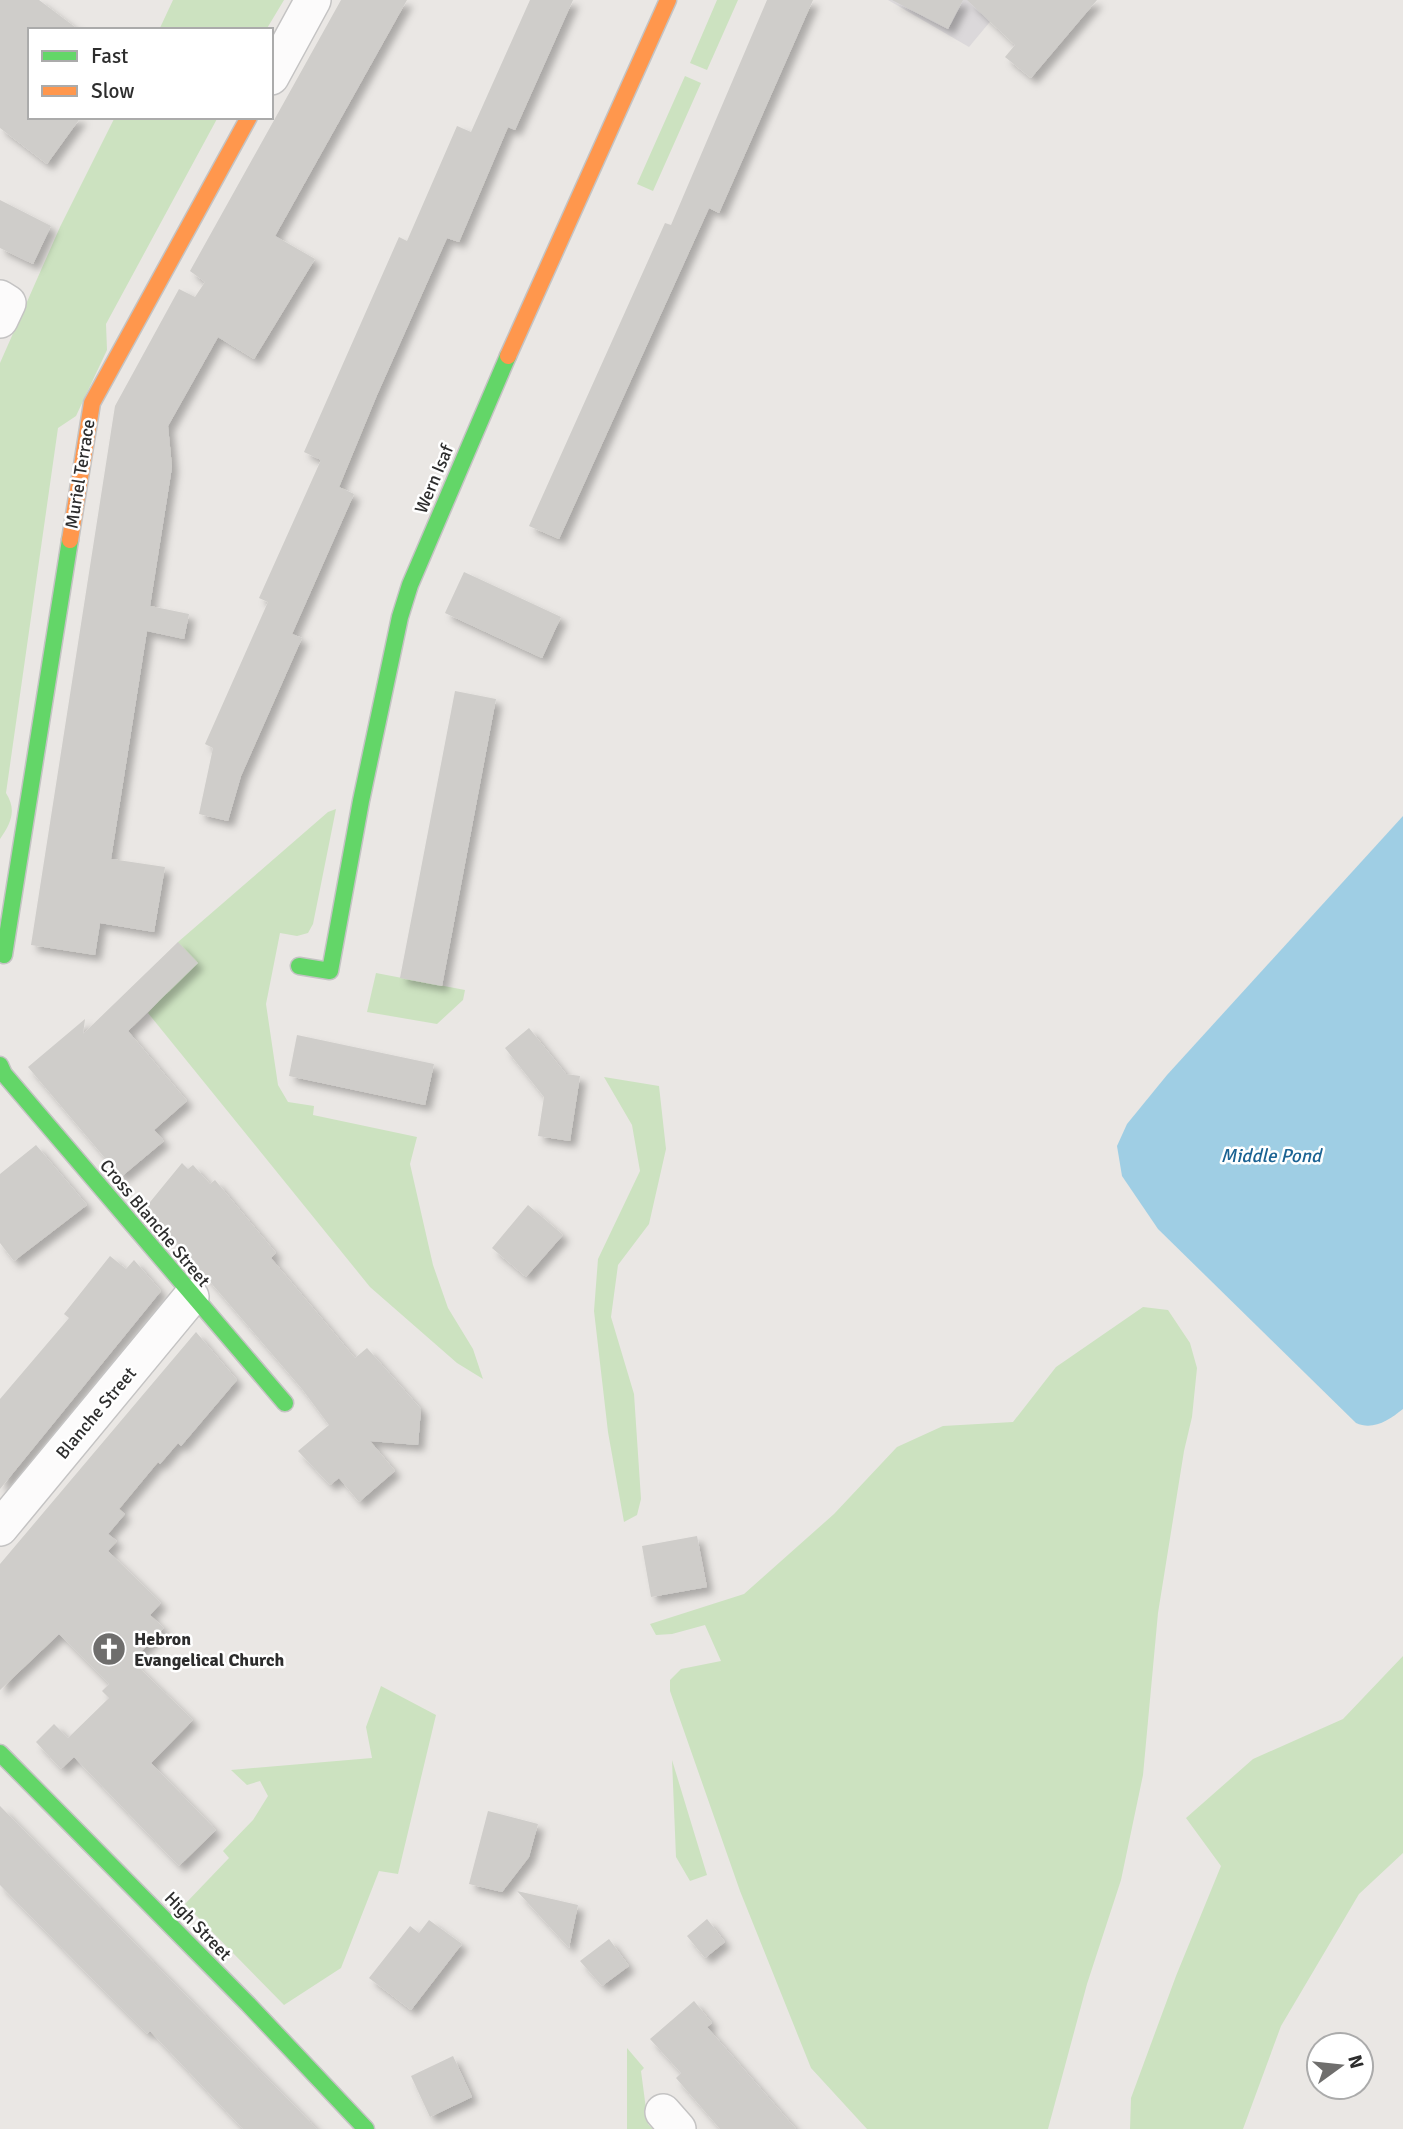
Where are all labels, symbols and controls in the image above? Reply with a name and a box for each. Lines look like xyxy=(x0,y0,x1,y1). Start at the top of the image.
legend xyxy=(28,28,273,119)
text: Fast xyxy=(91,43,128,69)
text: Slow xyxy=(91,78,135,104)
street label: Muriel Terrace xyxy=(61,418,99,530)
street label: Wern Isaf xyxy=(410,441,459,517)
water label: Middle Pond xyxy=(1221,1144,1323,1168)
street label: Cross Blanche Street xyxy=(95,1155,215,1291)
street label: Blanche Street xyxy=(51,1363,141,1463)
place label: Hebron Evangelical Church xyxy=(134,1628,284,1671)
church icon: Hebron Evangelical Church xyxy=(90,1630,128,1668)
street label: High Street xyxy=(160,1887,236,1965)
north arrow xyxy=(1305,2031,1375,2101)
text: N xyxy=(1342,2052,1369,2071)

